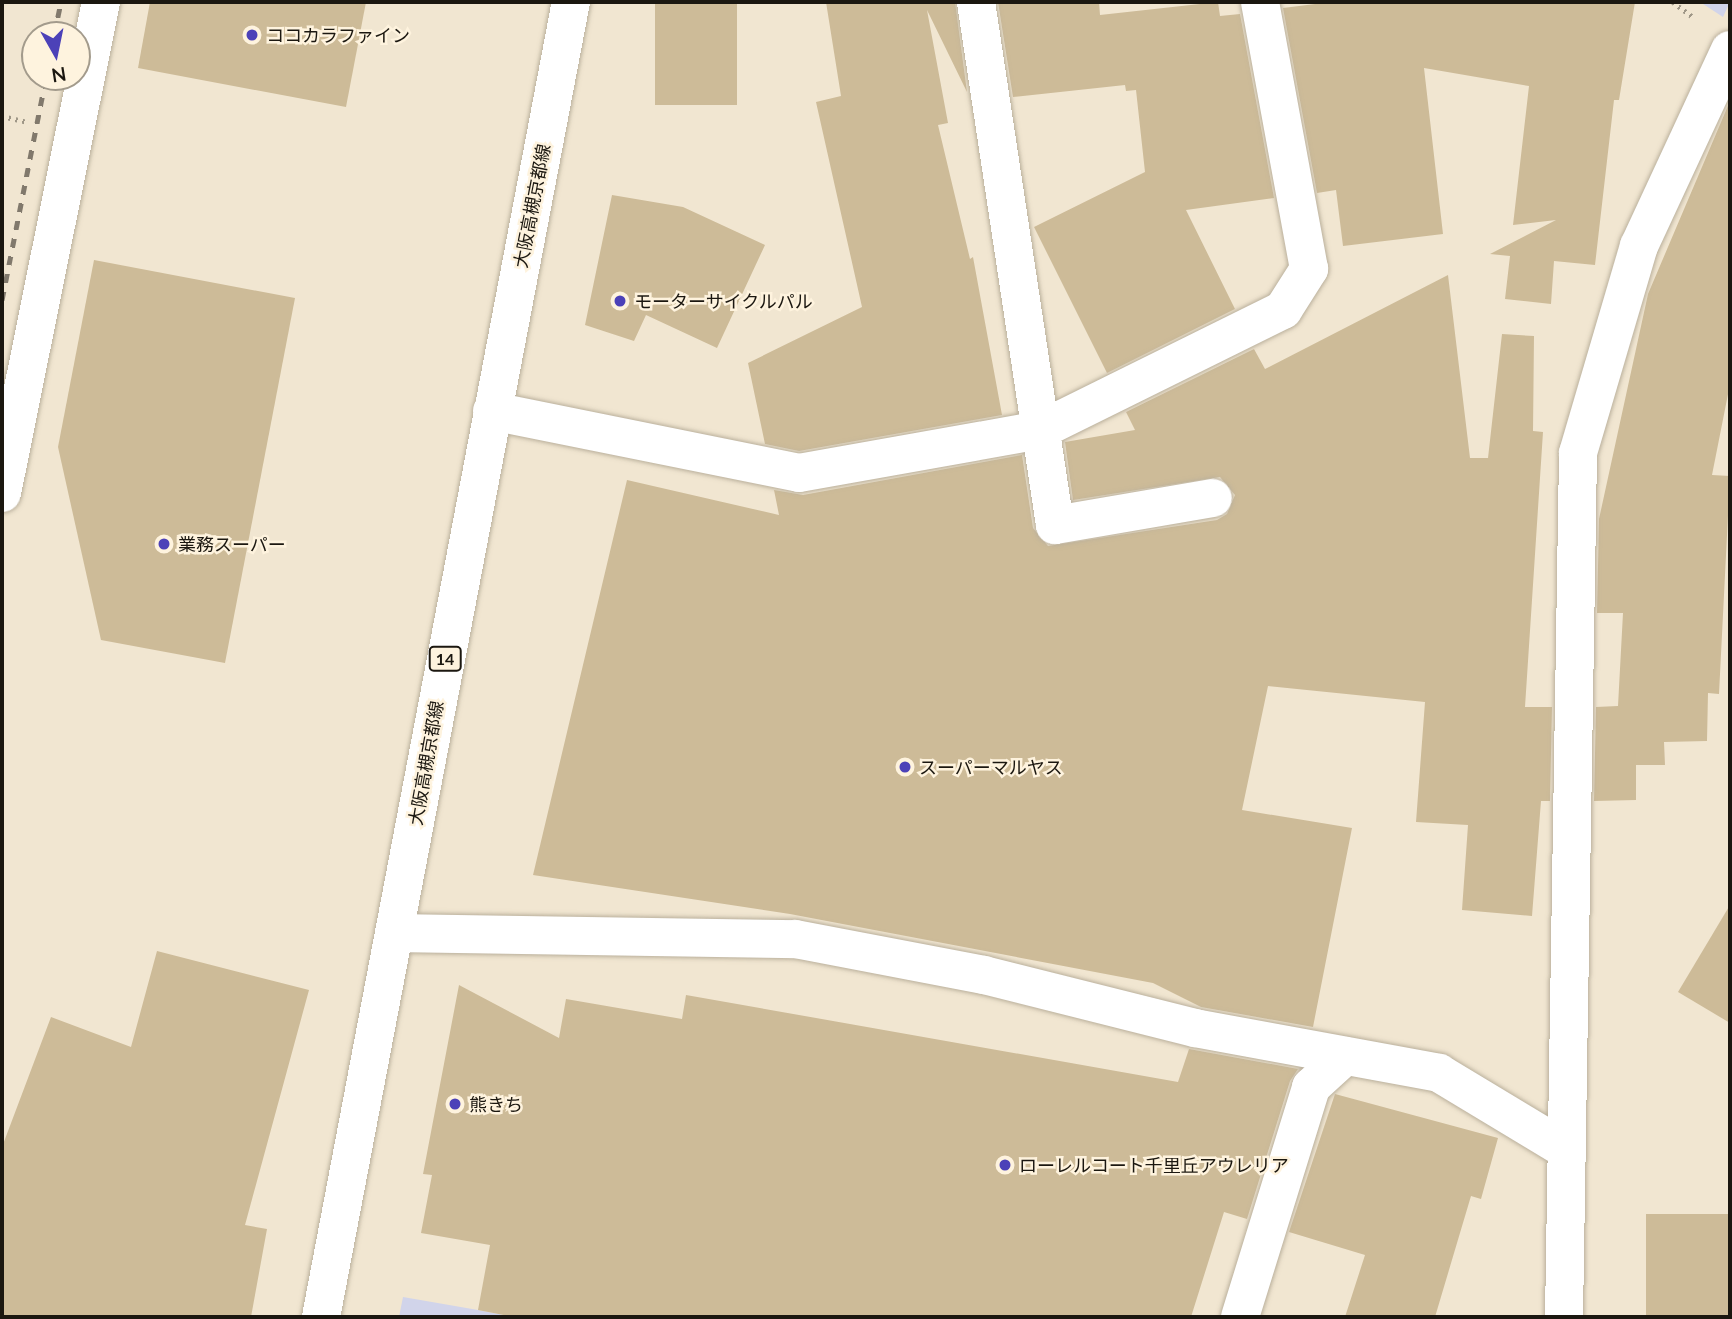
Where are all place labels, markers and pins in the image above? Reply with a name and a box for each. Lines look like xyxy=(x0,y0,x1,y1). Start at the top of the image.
place label: ココカラファイン xyxy=(266,24,410,46)
marker: ココカラファイン xyxy=(244,27,260,43)
place label: モーターサイクルパル xyxy=(634,290,814,312)
marker: モーターサイクルパル xyxy=(612,293,628,309)
place label: 業務スーパー xyxy=(178,533,286,555)
marker: 業務スーパー xyxy=(156,536,172,552)
place label: スーパーマルヤス xyxy=(919,756,1063,778)
marker: スーパーマルヤス xyxy=(897,759,913,775)
place label: 熊きち xyxy=(469,1093,523,1115)
marker: 熊きち xyxy=(447,1096,463,1112)
place label: ローレルコート千里丘アウレリア xyxy=(1019,1154,1289,1176)
marker: ローレルコート千里丘アウレリア xyxy=(997,1157,1013,1173)

